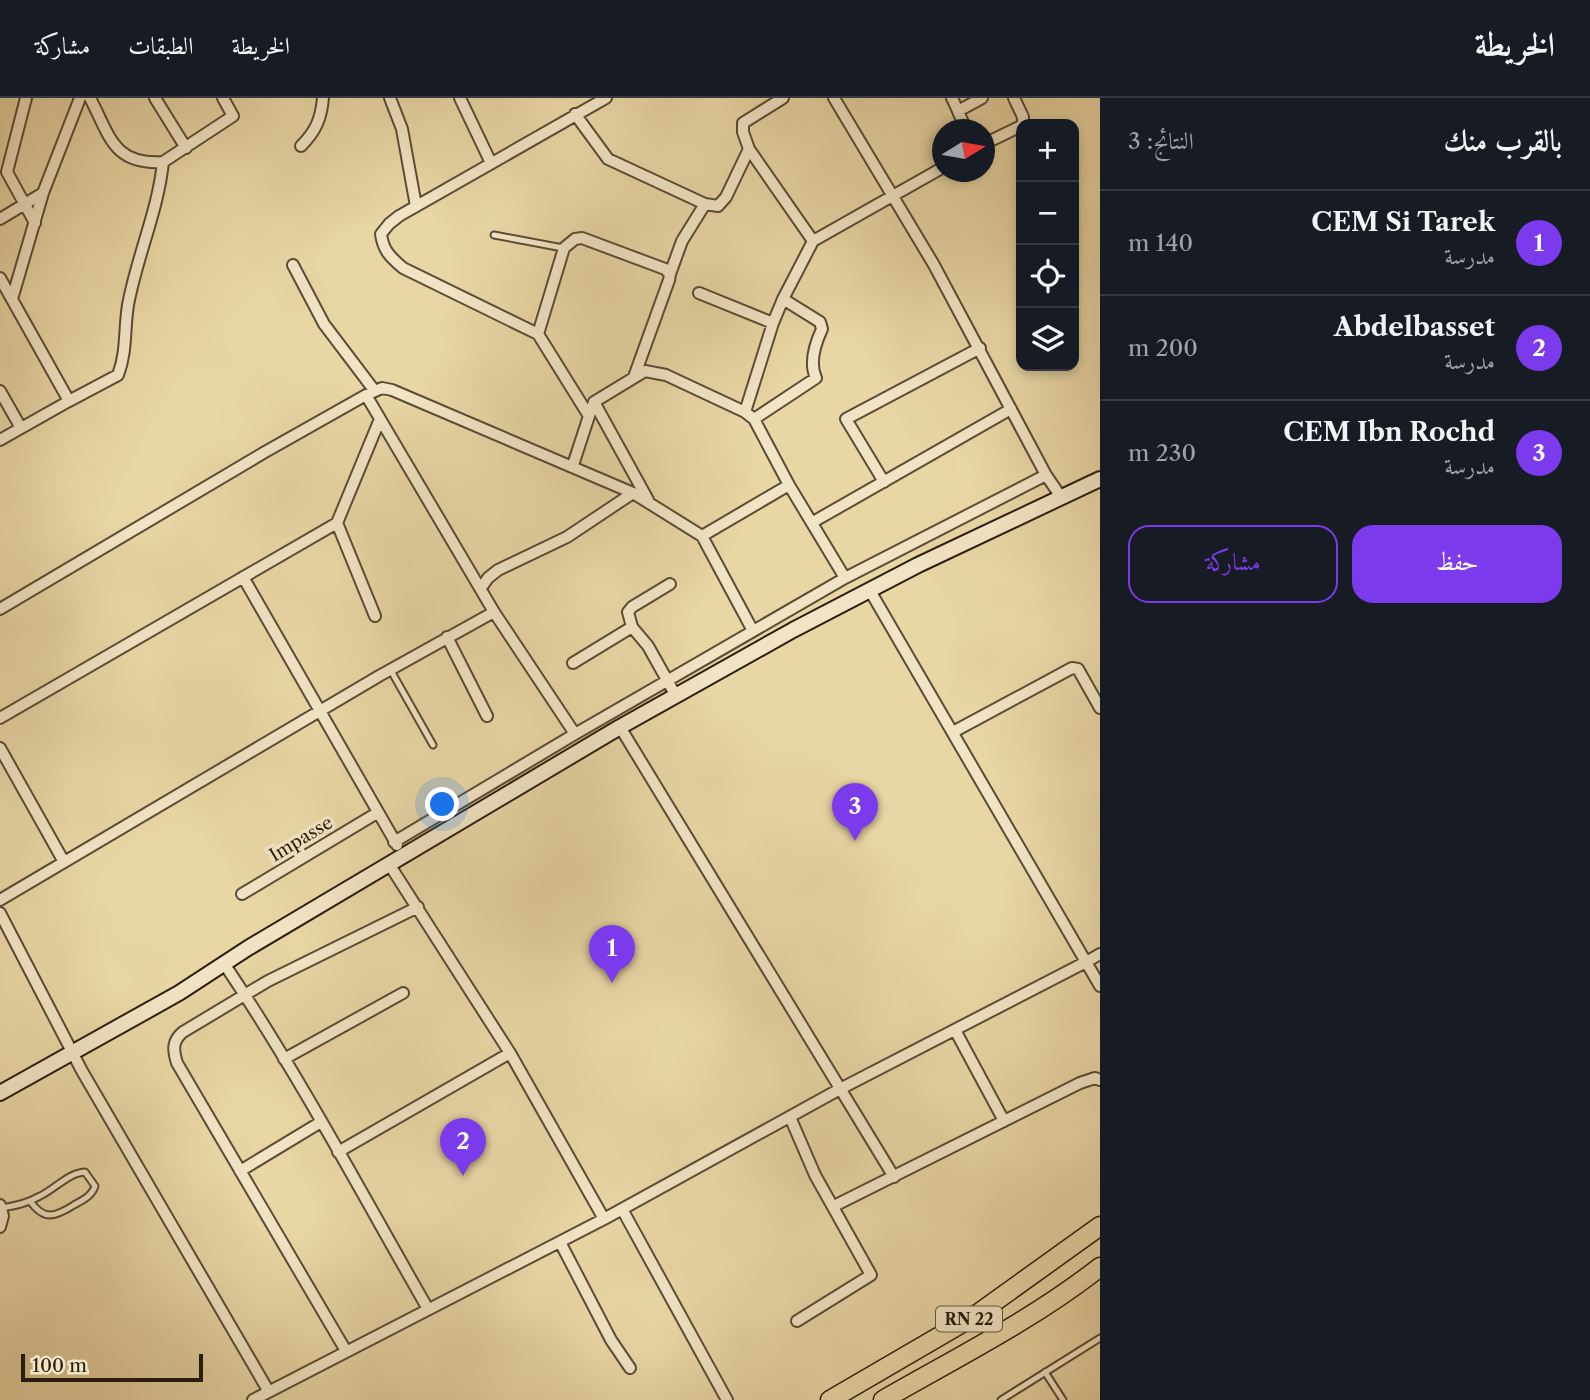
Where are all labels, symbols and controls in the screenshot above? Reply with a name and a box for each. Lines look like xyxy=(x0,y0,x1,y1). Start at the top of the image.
text: الخريطة xyxy=(1475,24,1555,65)
text: مشاركة xyxy=(35,31,90,60)
text: الطبقات xyxy=(128,31,194,60)
text: الخريطة xyxy=(232,31,290,60)
north arrow xyxy=(932,119,995,182)
map controls xyxy=(1016,119,1079,371)
button: + xyxy=(1016,119,1079,182)
text: بالقرب منك xyxy=(1444,122,1562,159)
text: النتائج: 3 xyxy=(1128,127,1194,155)
button: − xyxy=(1016,182,1079,245)
text: CEM Si Tarek xyxy=(1311,206,1495,238)
text: 140 m xyxy=(1128,229,1193,257)
text: 1 xyxy=(1534,229,1544,257)
text: مدرسة xyxy=(1444,242,1495,270)
button: locate xyxy=(1016,245,1079,308)
button: layers xyxy=(1016,308,1079,371)
text: Abdelbasset xyxy=(1334,311,1495,343)
text: 200 m xyxy=(1128,334,1198,362)
text: 2 xyxy=(1532,334,1546,362)
text: مدرسة xyxy=(1444,347,1495,375)
text: CEM Ibn Rochd xyxy=(1283,416,1495,448)
text: 230 m xyxy=(1128,439,1196,467)
text: 3 xyxy=(1533,439,1546,467)
text: مدرسة xyxy=(1444,452,1495,480)
button: مشاركة xyxy=(1128,525,1338,603)
button: حفظ xyxy=(1352,525,1562,603)
pin: 3 xyxy=(832,783,878,841)
your location xyxy=(425,787,459,821)
street label: Impasse xyxy=(265,812,337,866)
pin: 1 xyxy=(589,925,635,983)
pin: 2 xyxy=(440,1118,486,1176)
road number: RN 22 xyxy=(936,1306,1002,1331)
scale bar xyxy=(21,1351,203,1383)
text: 100 m xyxy=(32,1354,87,1377)

